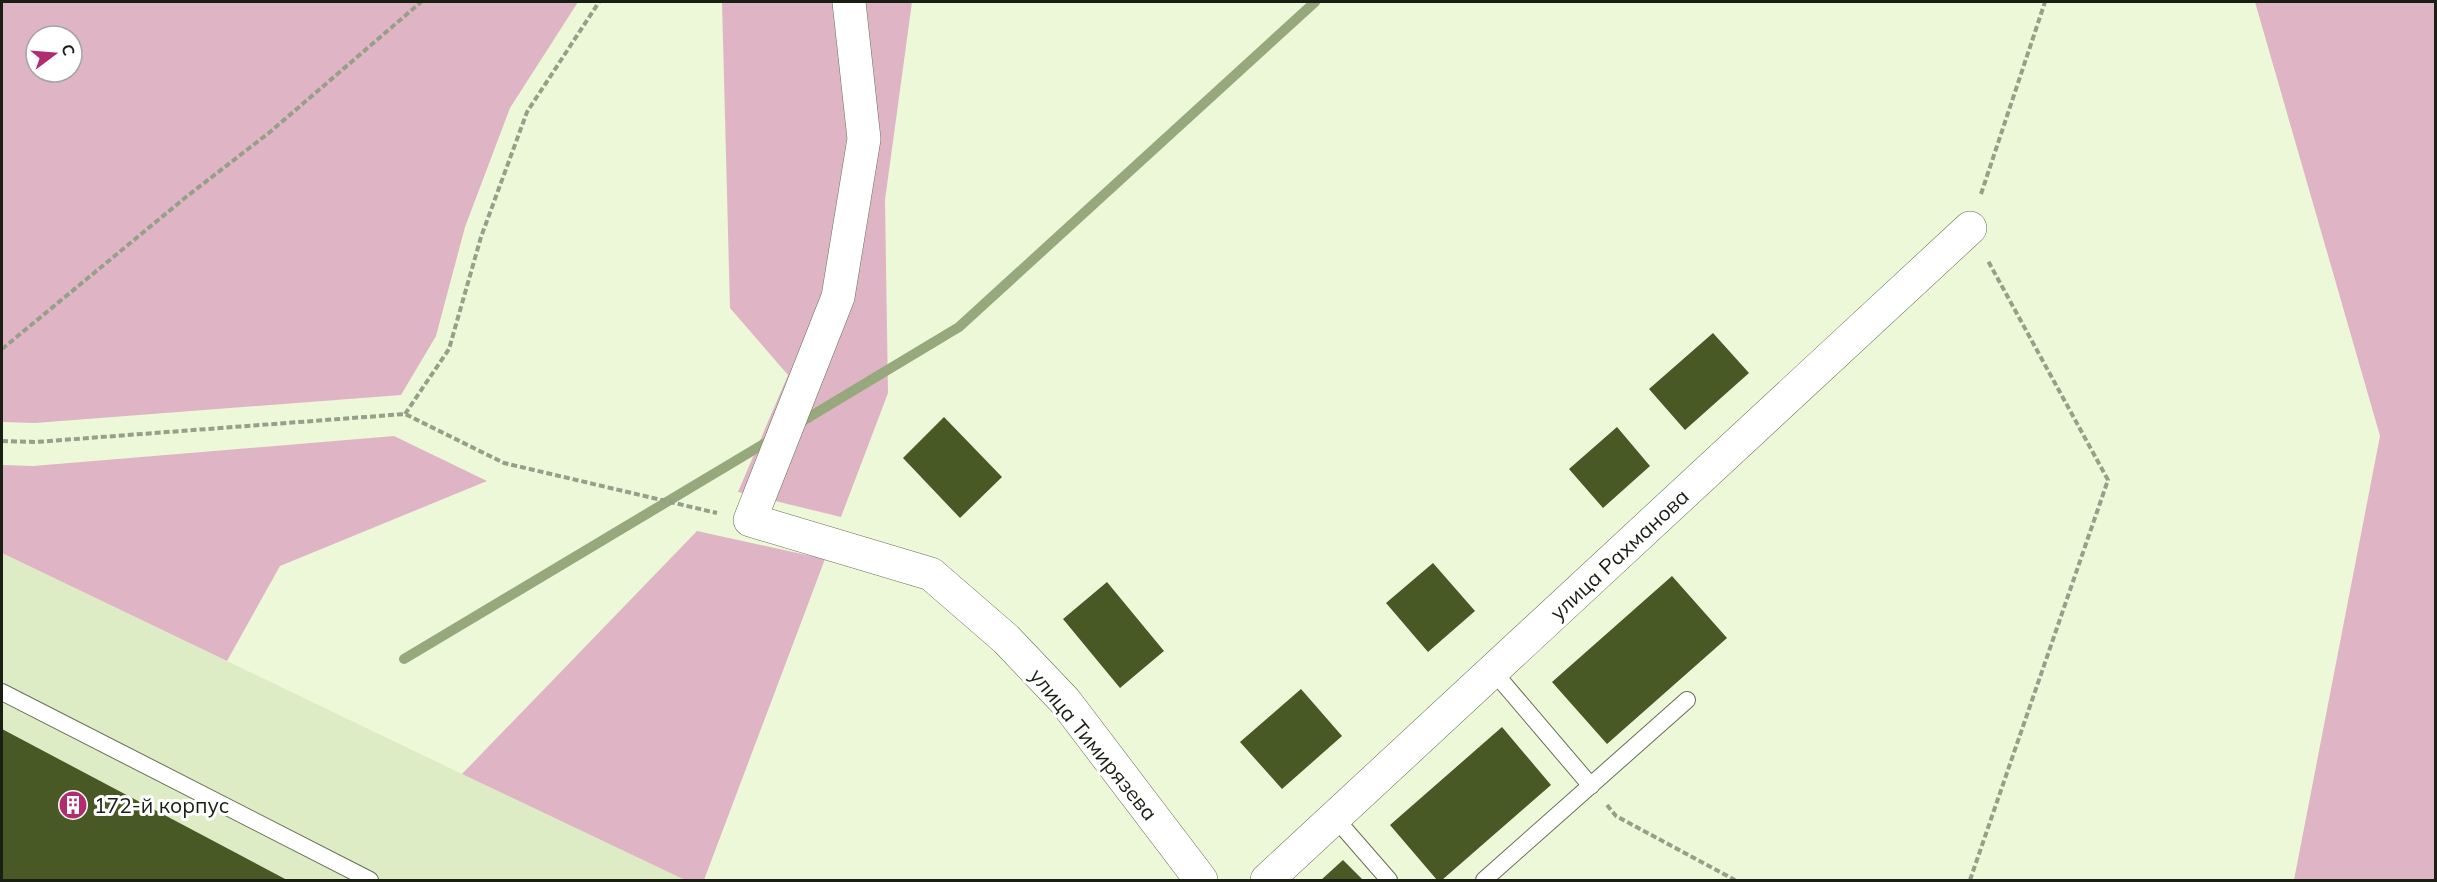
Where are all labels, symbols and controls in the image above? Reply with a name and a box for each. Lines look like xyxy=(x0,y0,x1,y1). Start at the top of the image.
north arrow xyxy=(24,24,84,84)
text: С xyxy=(57,42,80,58)
street label: улица Рахманова xyxy=(1544,483,1694,625)
street label: улица Тимирязева xyxy=(1025,663,1163,825)
building icon: 172-й корпус xyxy=(57,789,89,821)
place label: 172-й корпус xyxy=(94,792,229,818)

